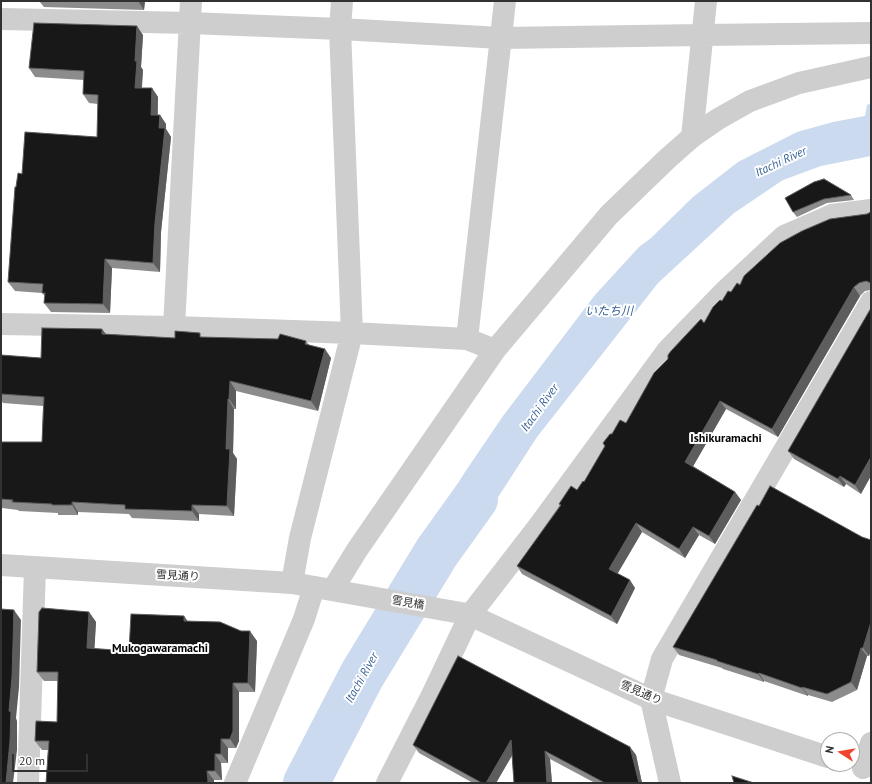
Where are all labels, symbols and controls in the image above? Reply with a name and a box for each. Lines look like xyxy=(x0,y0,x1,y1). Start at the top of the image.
water label: Itachi River xyxy=(753,144,809,180)
water label: いたち川 xyxy=(585,305,633,319)
water label: Itachi River xyxy=(518,382,562,434)
district label: Ishikuramachi xyxy=(690,432,762,446)
street label: 雪見通り xyxy=(156,568,200,584)
street label: 雪見橋 xyxy=(391,594,425,612)
district label: Mukogawaramachi xyxy=(112,642,208,656)
water label: Itachi River xyxy=(342,650,382,706)
street label: 雪見通り xyxy=(618,678,664,708)
north arrow xyxy=(820,732,860,772)
text: N xyxy=(822,745,837,755)
scale bar xyxy=(14,746,90,772)
text: 20 m xyxy=(19,753,45,768)

